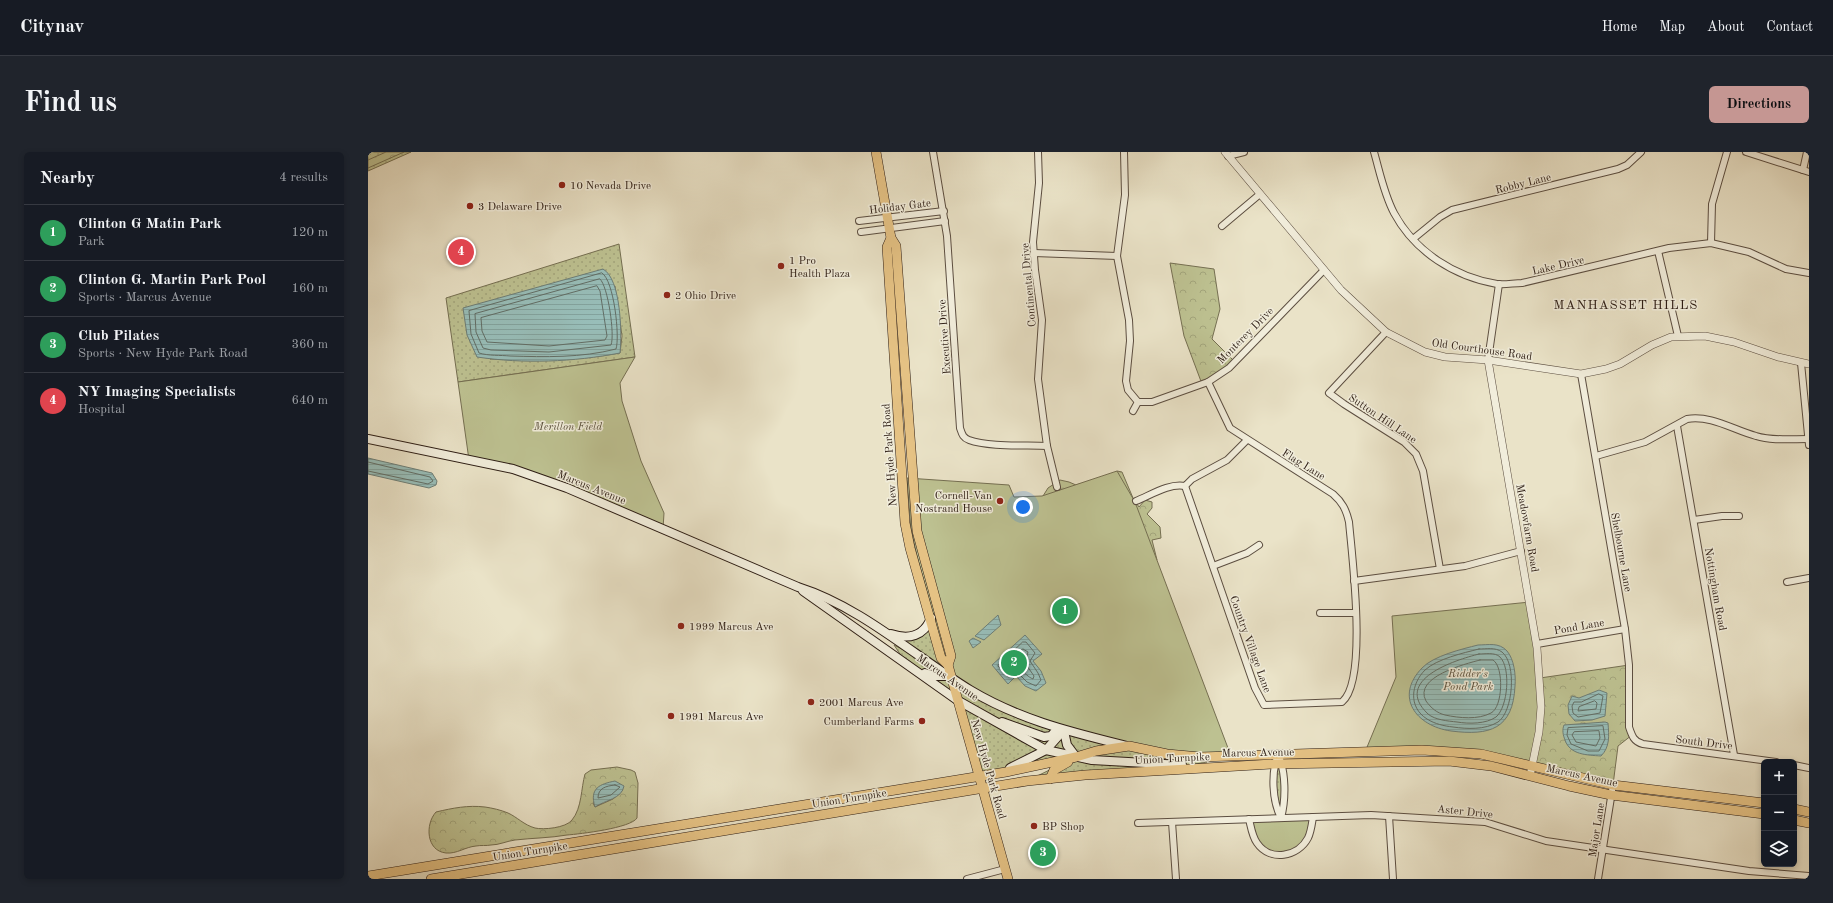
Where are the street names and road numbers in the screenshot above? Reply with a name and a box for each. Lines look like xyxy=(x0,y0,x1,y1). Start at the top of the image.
street label: Robby Lane xyxy=(1494,172,1552,197)
street label: Holiday Gate xyxy=(869,198,932,217)
street label: Continental Drive xyxy=(1020,242,1039,327)
street label: Lake Drive xyxy=(1531,255,1585,278)
street label: Executive Drive xyxy=(937,299,954,375)
street label: Monterey Drive xyxy=(1216,306,1276,366)
street label: Old Courthouse Road xyxy=(1431,338,1533,363)
street label: Sutton Hill Lane xyxy=(1346,392,1418,446)
street label: New Hyde Park Road xyxy=(881,403,900,507)
street label: Flag Lane xyxy=(1280,448,1327,483)
street label: Marcus Avenue xyxy=(556,470,627,507)
street label: Meadowfarm Road xyxy=(1513,483,1540,573)
street label: Shelbourne Lane xyxy=(1608,512,1633,593)
street label: Nottingham Road xyxy=(1702,547,1727,632)
street label: Country Village Lane xyxy=(1227,595,1272,694)
street label: Pond Lane xyxy=(1553,618,1605,637)
street label: Marcus Avenue xyxy=(914,653,980,704)
street label: New Hyde Park Road xyxy=(968,718,1007,821)
street label: South Drive xyxy=(1675,735,1733,752)
street label: Marcus Avenue xyxy=(1222,747,1294,760)
street label: Union Turnpike xyxy=(1134,752,1210,767)
street label: Marcus Avenue xyxy=(1545,764,1618,789)
street label: Union Turnpike xyxy=(811,788,887,811)
street label: Major Lane xyxy=(1588,802,1607,858)
street label: Aster Drive xyxy=(1436,804,1493,821)
street label: Union Turnpike xyxy=(492,841,568,864)

